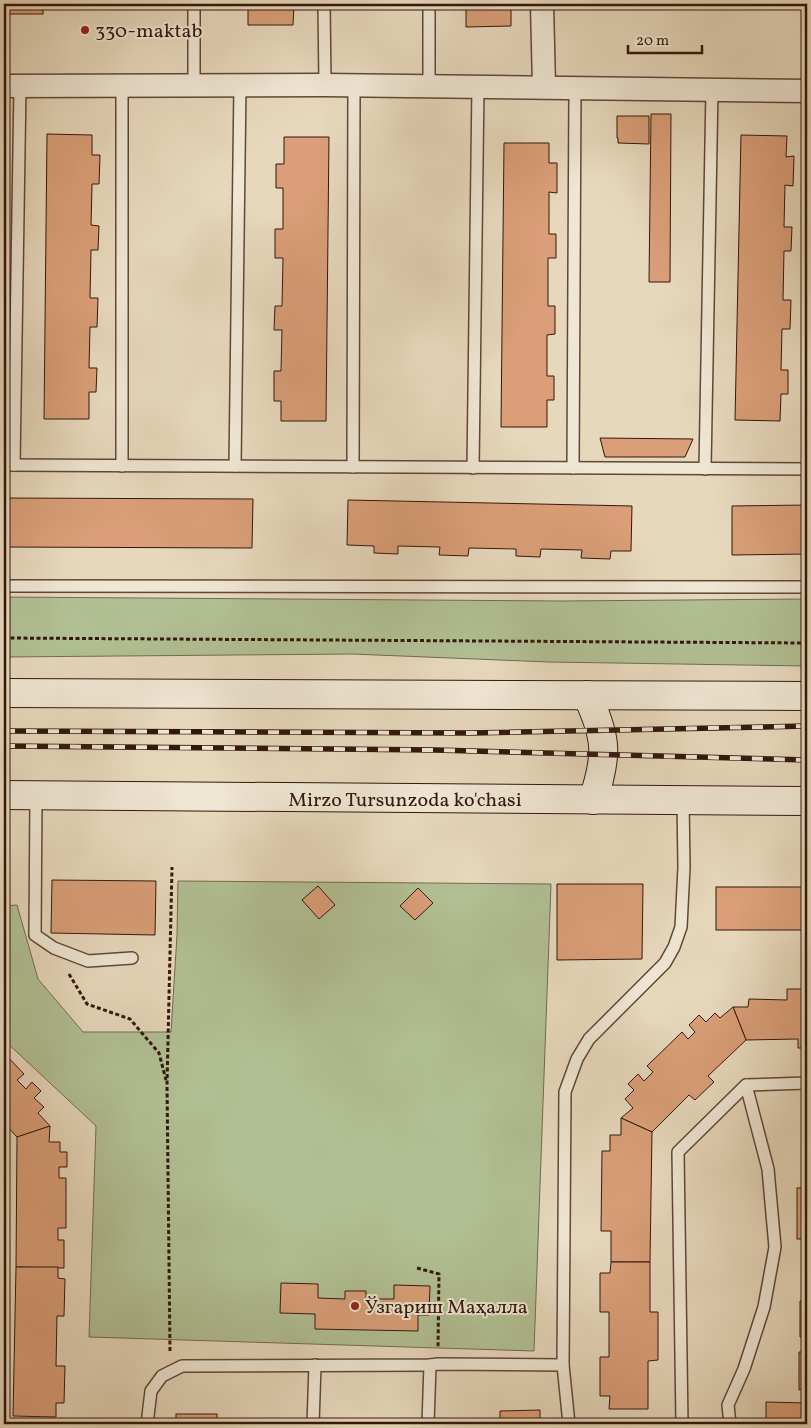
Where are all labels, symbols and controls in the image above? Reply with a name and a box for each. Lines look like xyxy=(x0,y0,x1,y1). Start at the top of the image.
place label: 330-maktab xyxy=(95,18,203,46)
scale bar xyxy=(628,22,702,54)
marker: 330-maktab xyxy=(79,24,91,36)
text: 20 m xyxy=(636,31,669,52)
street label: Mirzo Tursunzoda ko'chasi xyxy=(288,787,522,815)
place label: Ўзгариш Маҳалла xyxy=(365,1294,528,1322)
marker: Ўзгариш Маҳалла xyxy=(349,1300,361,1312)

